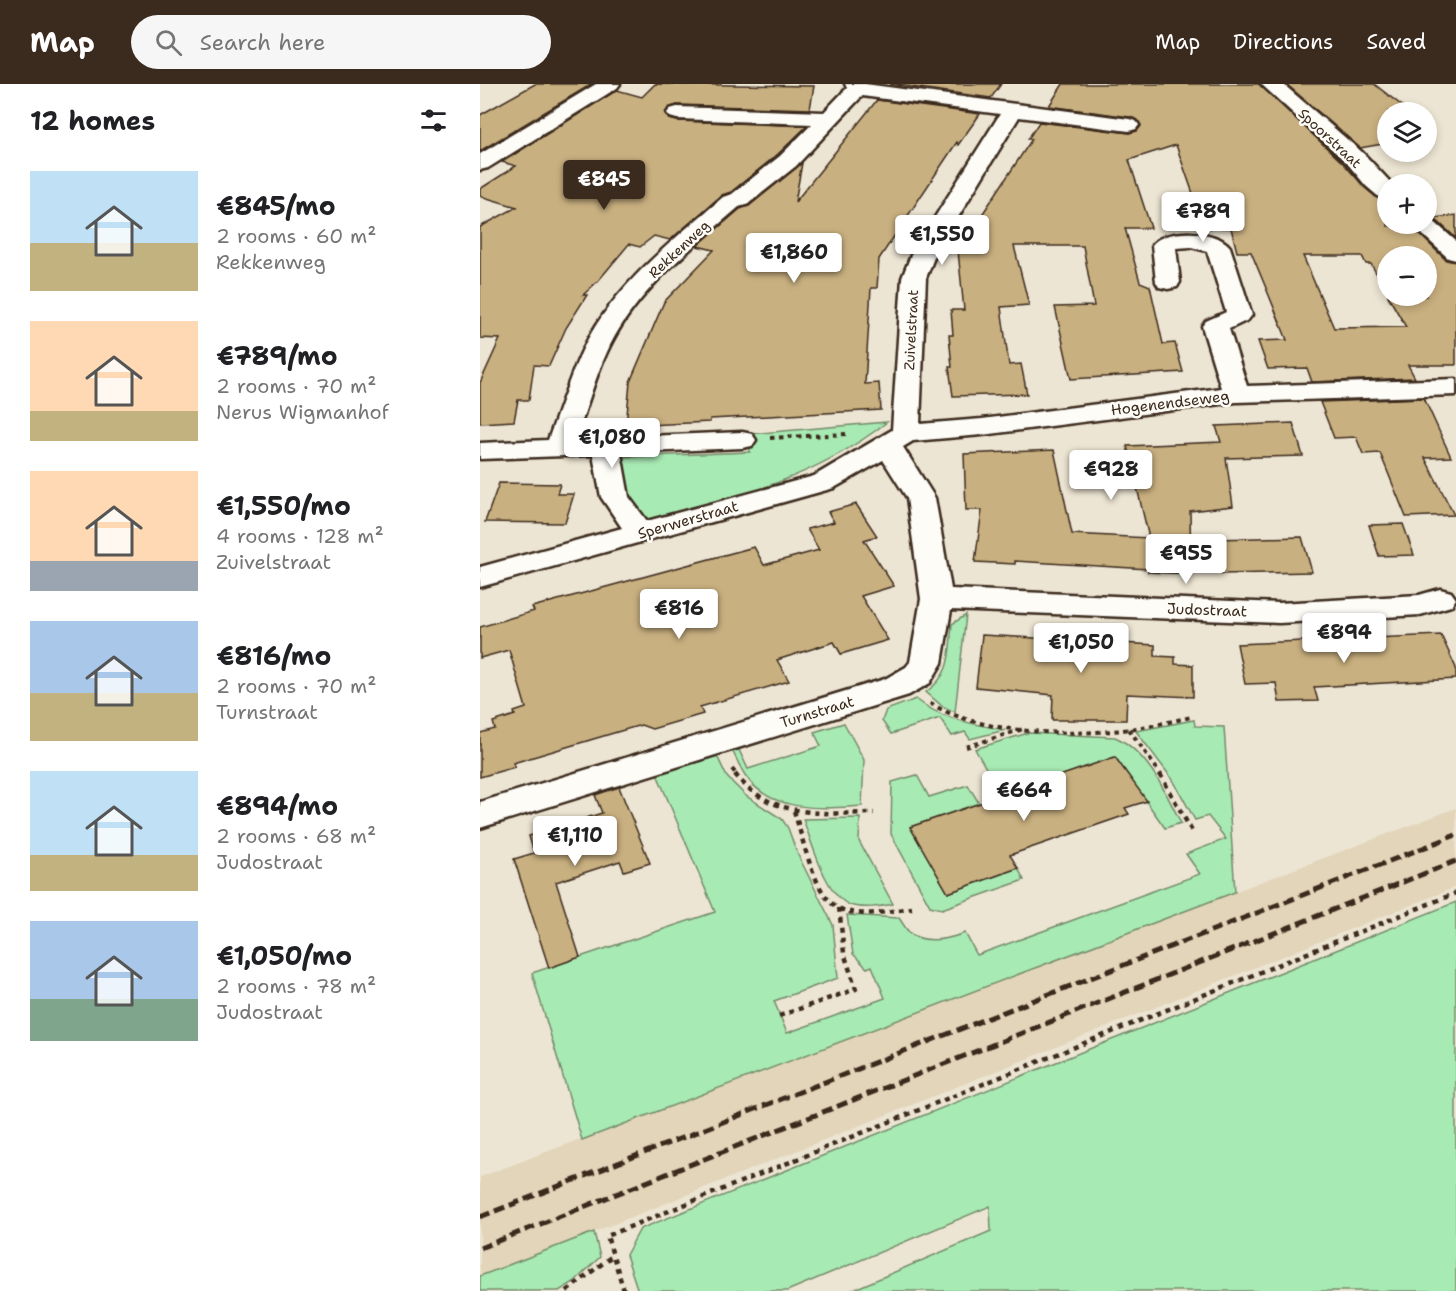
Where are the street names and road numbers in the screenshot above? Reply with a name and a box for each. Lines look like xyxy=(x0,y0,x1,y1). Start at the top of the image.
street label: Spoorstraat xyxy=(1295,104,1365,172)
street label: Rekkenweg xyxy=(645,216,713,282)
street label: Zuivelstraat xyxy=(900,289,922,371)
street label: Hogenendseweg xyxy=(1110,386,1230,420)
street label: Sperwerstraat xyxy=(635,496,741,544)
street label: Judostraat xyxy=(1167,599,1247,621)
street label: Turnstraat xyxy=(778,691,856,733)

